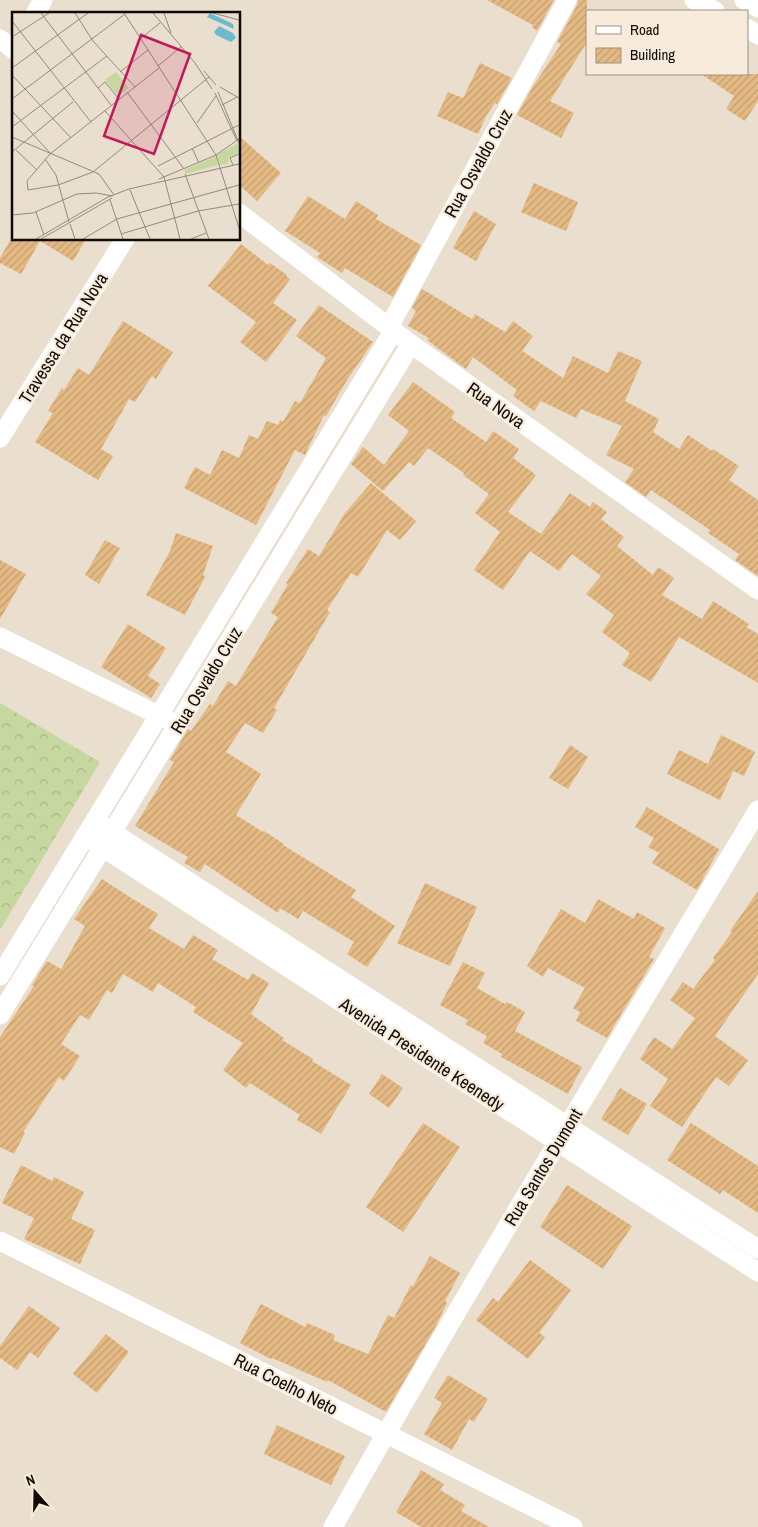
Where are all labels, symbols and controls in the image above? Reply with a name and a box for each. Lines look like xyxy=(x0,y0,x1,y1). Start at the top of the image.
legend xyxy=(586,10,748,75)
inset map xyxy=(12,12,240,240)
text: Road xyxy=(630,19,659,40)
text: Building xyxy=(630,44,675,65)
street label: Rua Osvaldo Cruz xyxy=(438,104,518,222)
street label: Travessa da Rua Nova xyxy=(13,268,113,408)
street label: Rua Nova xyxy=(462,376,530,434)
street label: Rua Osvaldo Cruz xyxy=(164,622,248,738)
street label: Avenida Presidente Keenedy xyxy=(334,991,510,1117)
street label: Rua Santos Dumont xyxy=(498,1104,588,1230)
street label: Rua Coelho Neto xyxy=(230,1347,342,1421)
north arrow xyxy=(10,1467,60,1517)
text: N xyxy=(24,1470,38,1490)

